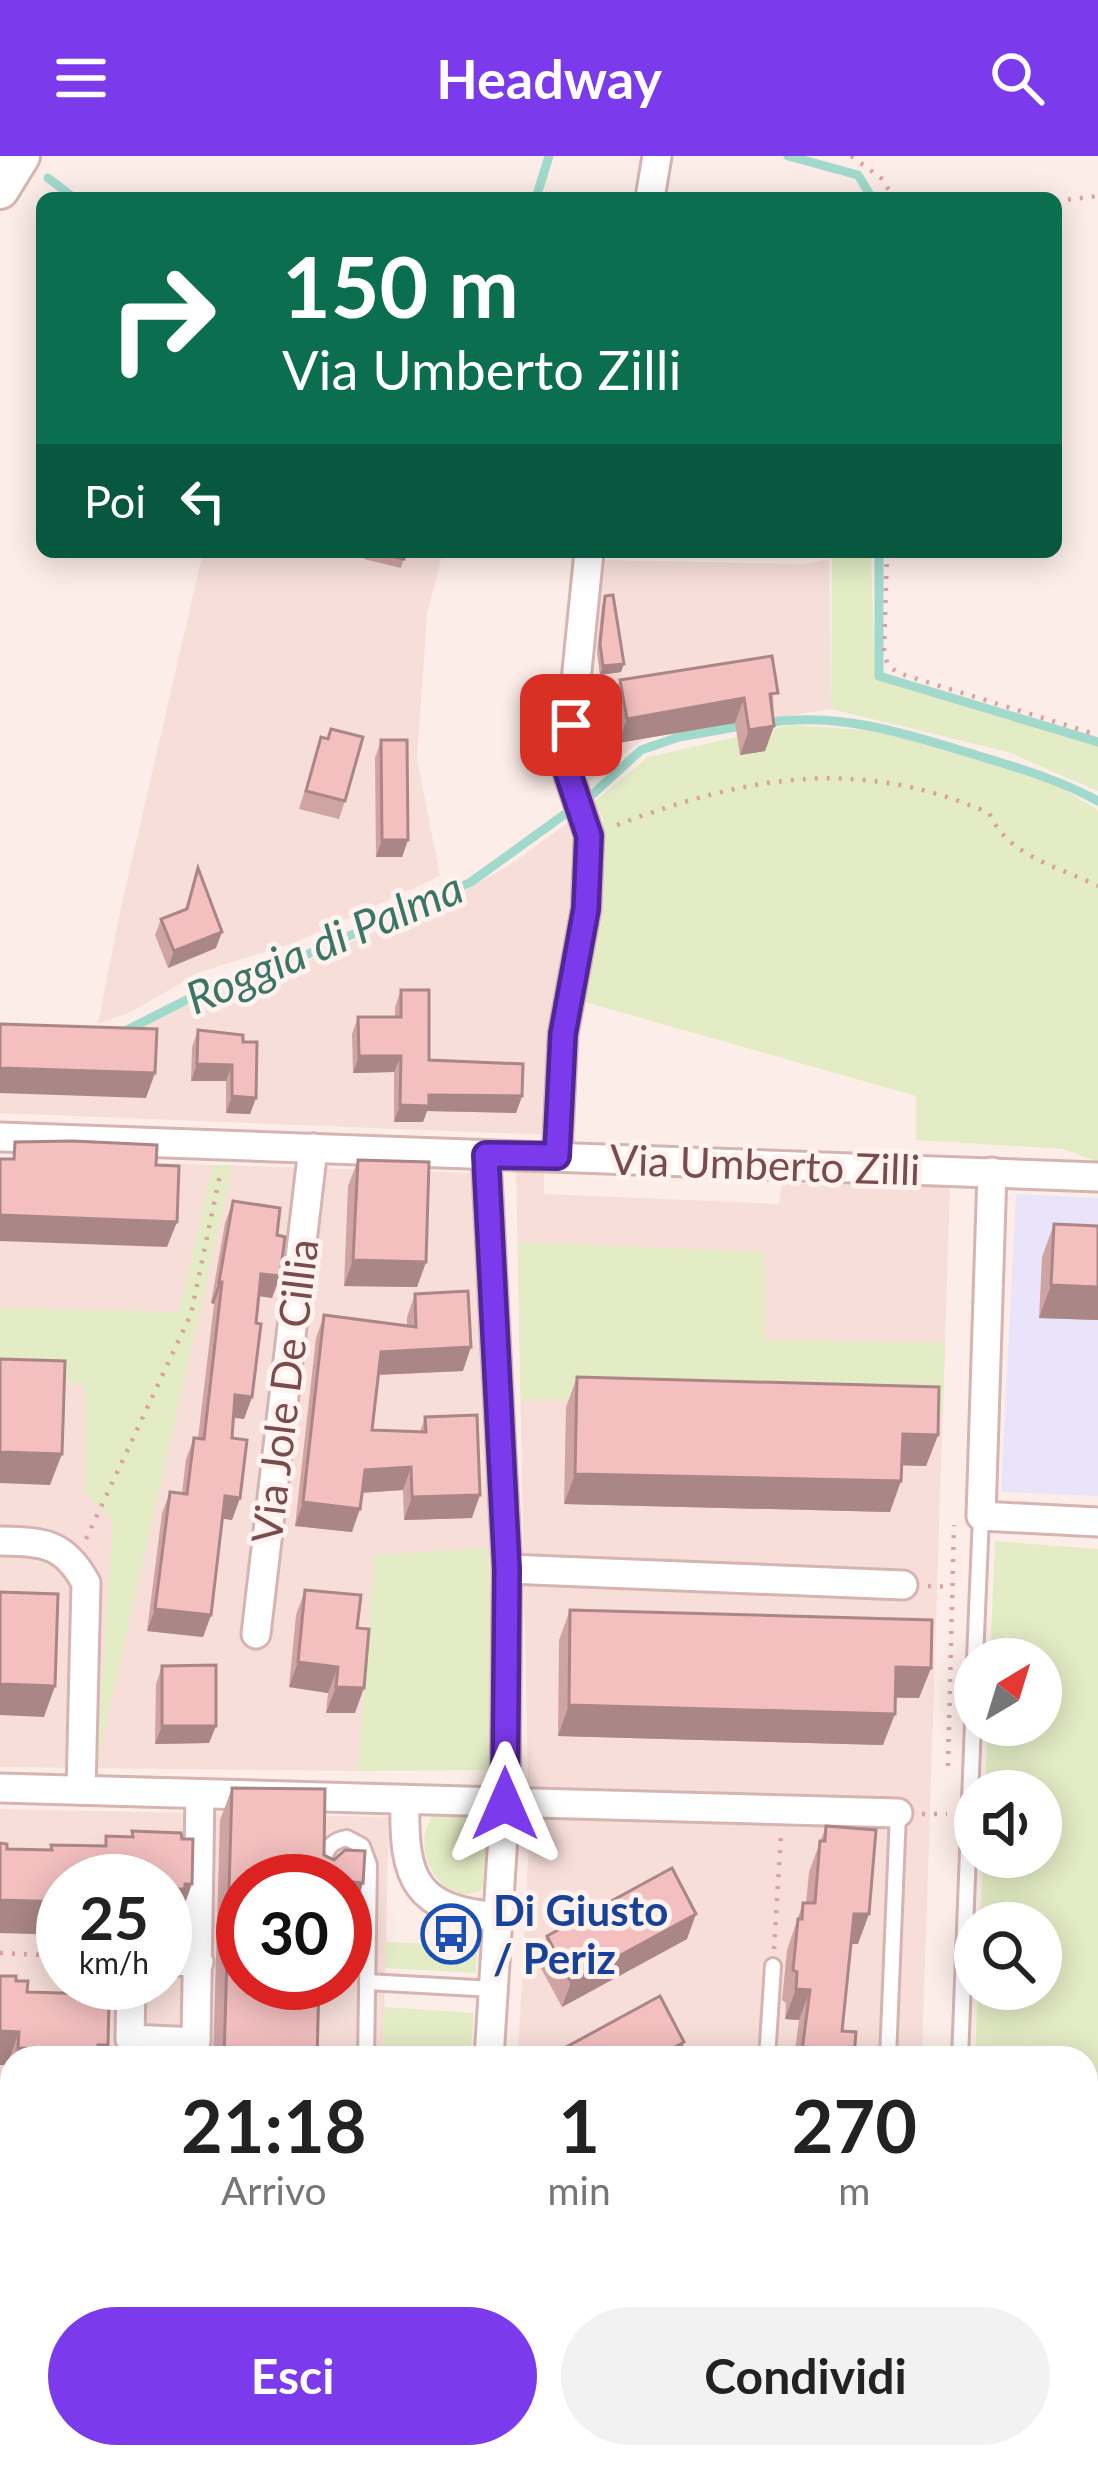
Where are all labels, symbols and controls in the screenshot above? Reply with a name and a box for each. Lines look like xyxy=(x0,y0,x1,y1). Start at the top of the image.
icon: menu xyxy=(48,45,114,111)
icon: search xyxy=(984,45,1050,111)
text: Headway xyxy=(436,46,662,111)
text: 150 m xyxy=(282,235,519,336)
icon: right xyxy=(84,240,240,396)
text: Via Umberto Zilli xyxy=(282,337,681,402)
icon: left xyxy=(170,468,236,534)
text: Poi xyxy=(84,474,146,528)
pin xyxy=(520,674,622,776)
icon: arrive xyxy=(538,692,604,758)
water label: Roggia di Palma xyxy=(178,859,470,1025)
street label: Via Umberto Zilli xyxy=(609,1134,921,1194)
street label: Via Jole De Cillia xyxy=(241,1236,327,1546)
north arrow xyxy=(954,1638,1062,1746)
map controls xyxy=(954,1638,1062,2010)
position arrow xyxy=(442,1741,568,1867)
button: sound xyxy=(954,1770,1062,1878)
speed limit sign: 30 xyxy=(216,1854,372,2010)
text: 25 xyxy=(79,1881,149,1953)
place label: Di Giusto / Periz xyxy=(493,1885,668,1983)
button: search xyxy=(954,1902,1062,2010)
bus stop icon: Di Giusto / Periz xyxy=(420,1903,482,1965)
text: km/h xyxy=(79,1944,149,1980)
text: 21:18 xyxy=(181,2082,367,2168)
text: 1 xyxy=(558,2082,600,2168)
text: 270 xyxy=(792,2082,917,2168)
text: Arrivo xyxy=(221,2167,327,2213)
text: min xyxy=(548,2167,611,2213)
text: m xyxy=(838,2167,870,2213)
button: Esci xyxy=(48,2307,537,2445)
button: Condividi xyxy=(561,2307,1050,2445)

